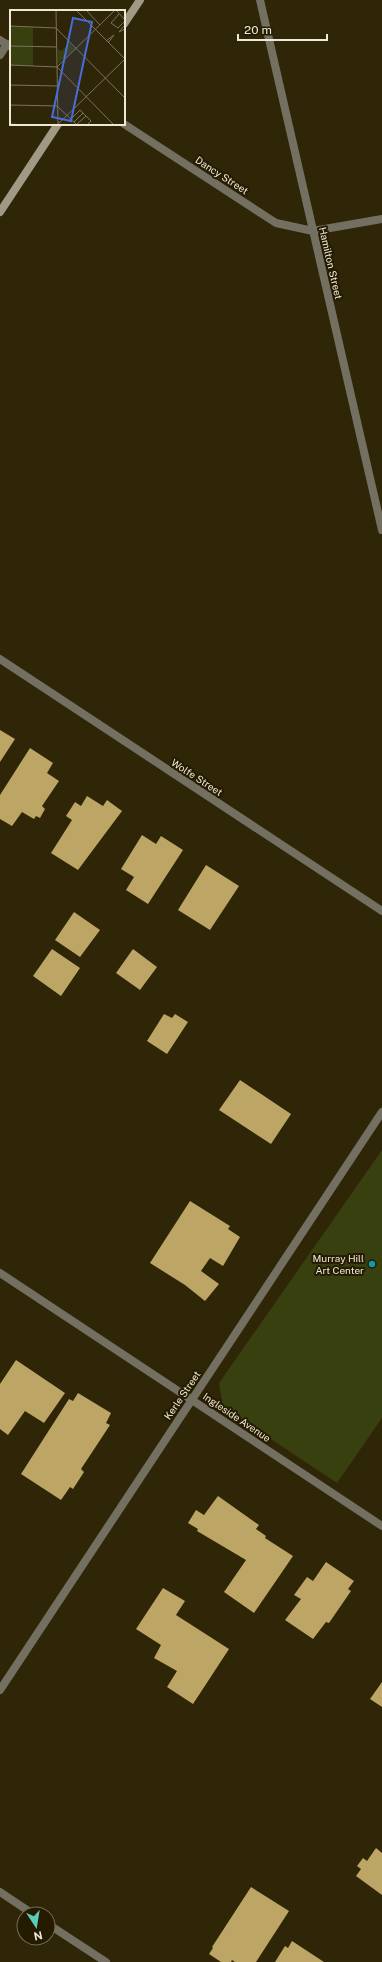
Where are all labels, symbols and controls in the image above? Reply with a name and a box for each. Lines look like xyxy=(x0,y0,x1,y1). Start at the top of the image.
inset map xyxy=(10,10,125,125)
scale bar xyxy=(238,16,327,42)
text: 20 m xyxy=(244,23,272,37)
street label: Dancy Street xyxy=(193,153,251,197)
street label: Hamilton Street xyxy=(317,226,345,300)
street label: Wolfe Street xyxy=(169,756,225,798)
place label: Murray Hill Art Center xyxy=(312,1252,364,1276)
marker: Murray Hill Art Center xyxy=(367,1259,377,1269)
street label: Kerle Street xyxy=(161,1368,203,1422)
street label: Ingleside Avenue xyxy=(201,1390,273,1444)
north arrow xyxy=(16,1906,56,1946)
text: N xyxy=(33,1929,44,1943)

